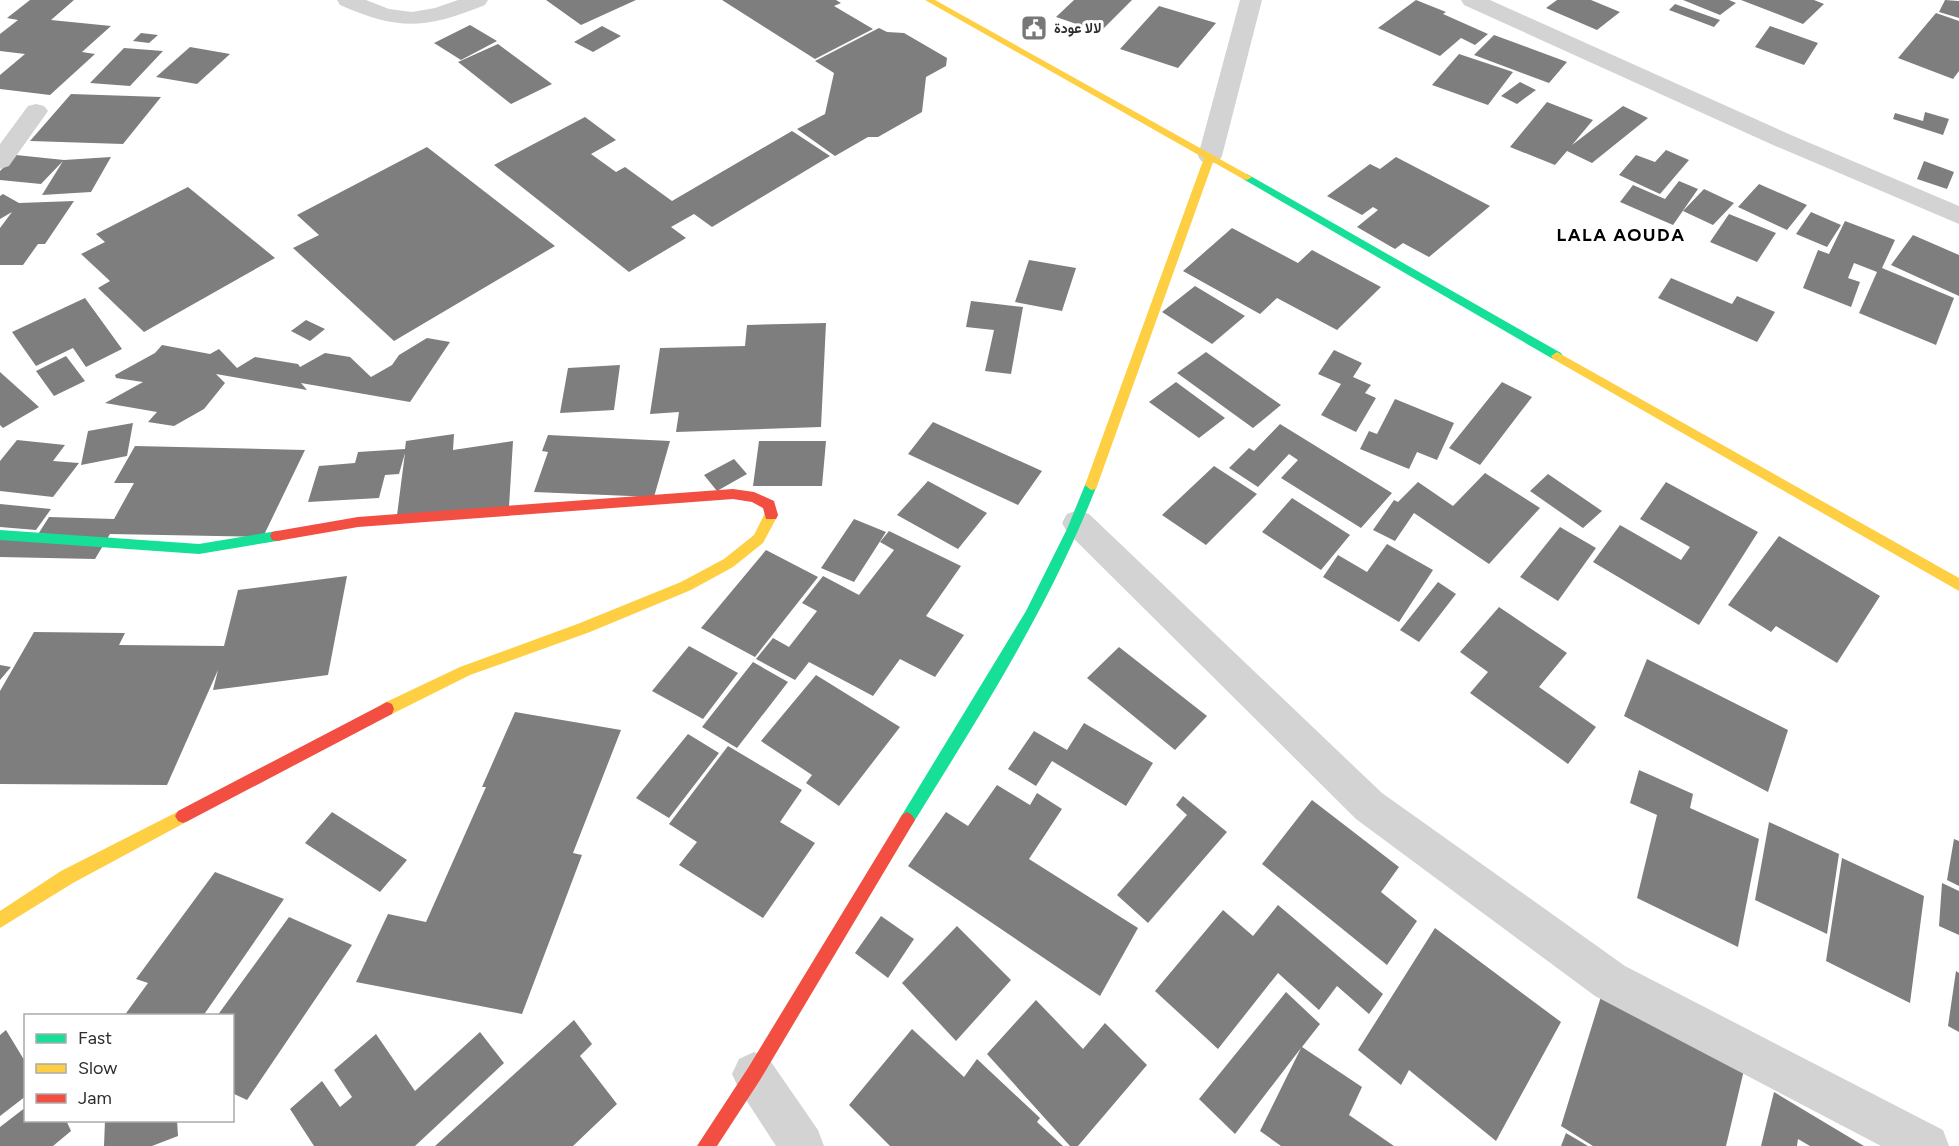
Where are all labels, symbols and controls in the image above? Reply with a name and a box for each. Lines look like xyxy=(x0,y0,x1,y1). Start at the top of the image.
public building icon: لالا عودة xyxy=(1019,13,1049,43)
place label: لالا عودة xyxy=(1054,20,1101,37)
district label: LALA AOUDA xyxy=(1557,224,1686,246)
legend xyxy=(24,1014,234,1122)
text: Fast xyxy=(78,1027,112,1049)
text: Slow xyxy=(78,1057,117,1079)
text: Jam xyxy=(78,1087,112,1109)

